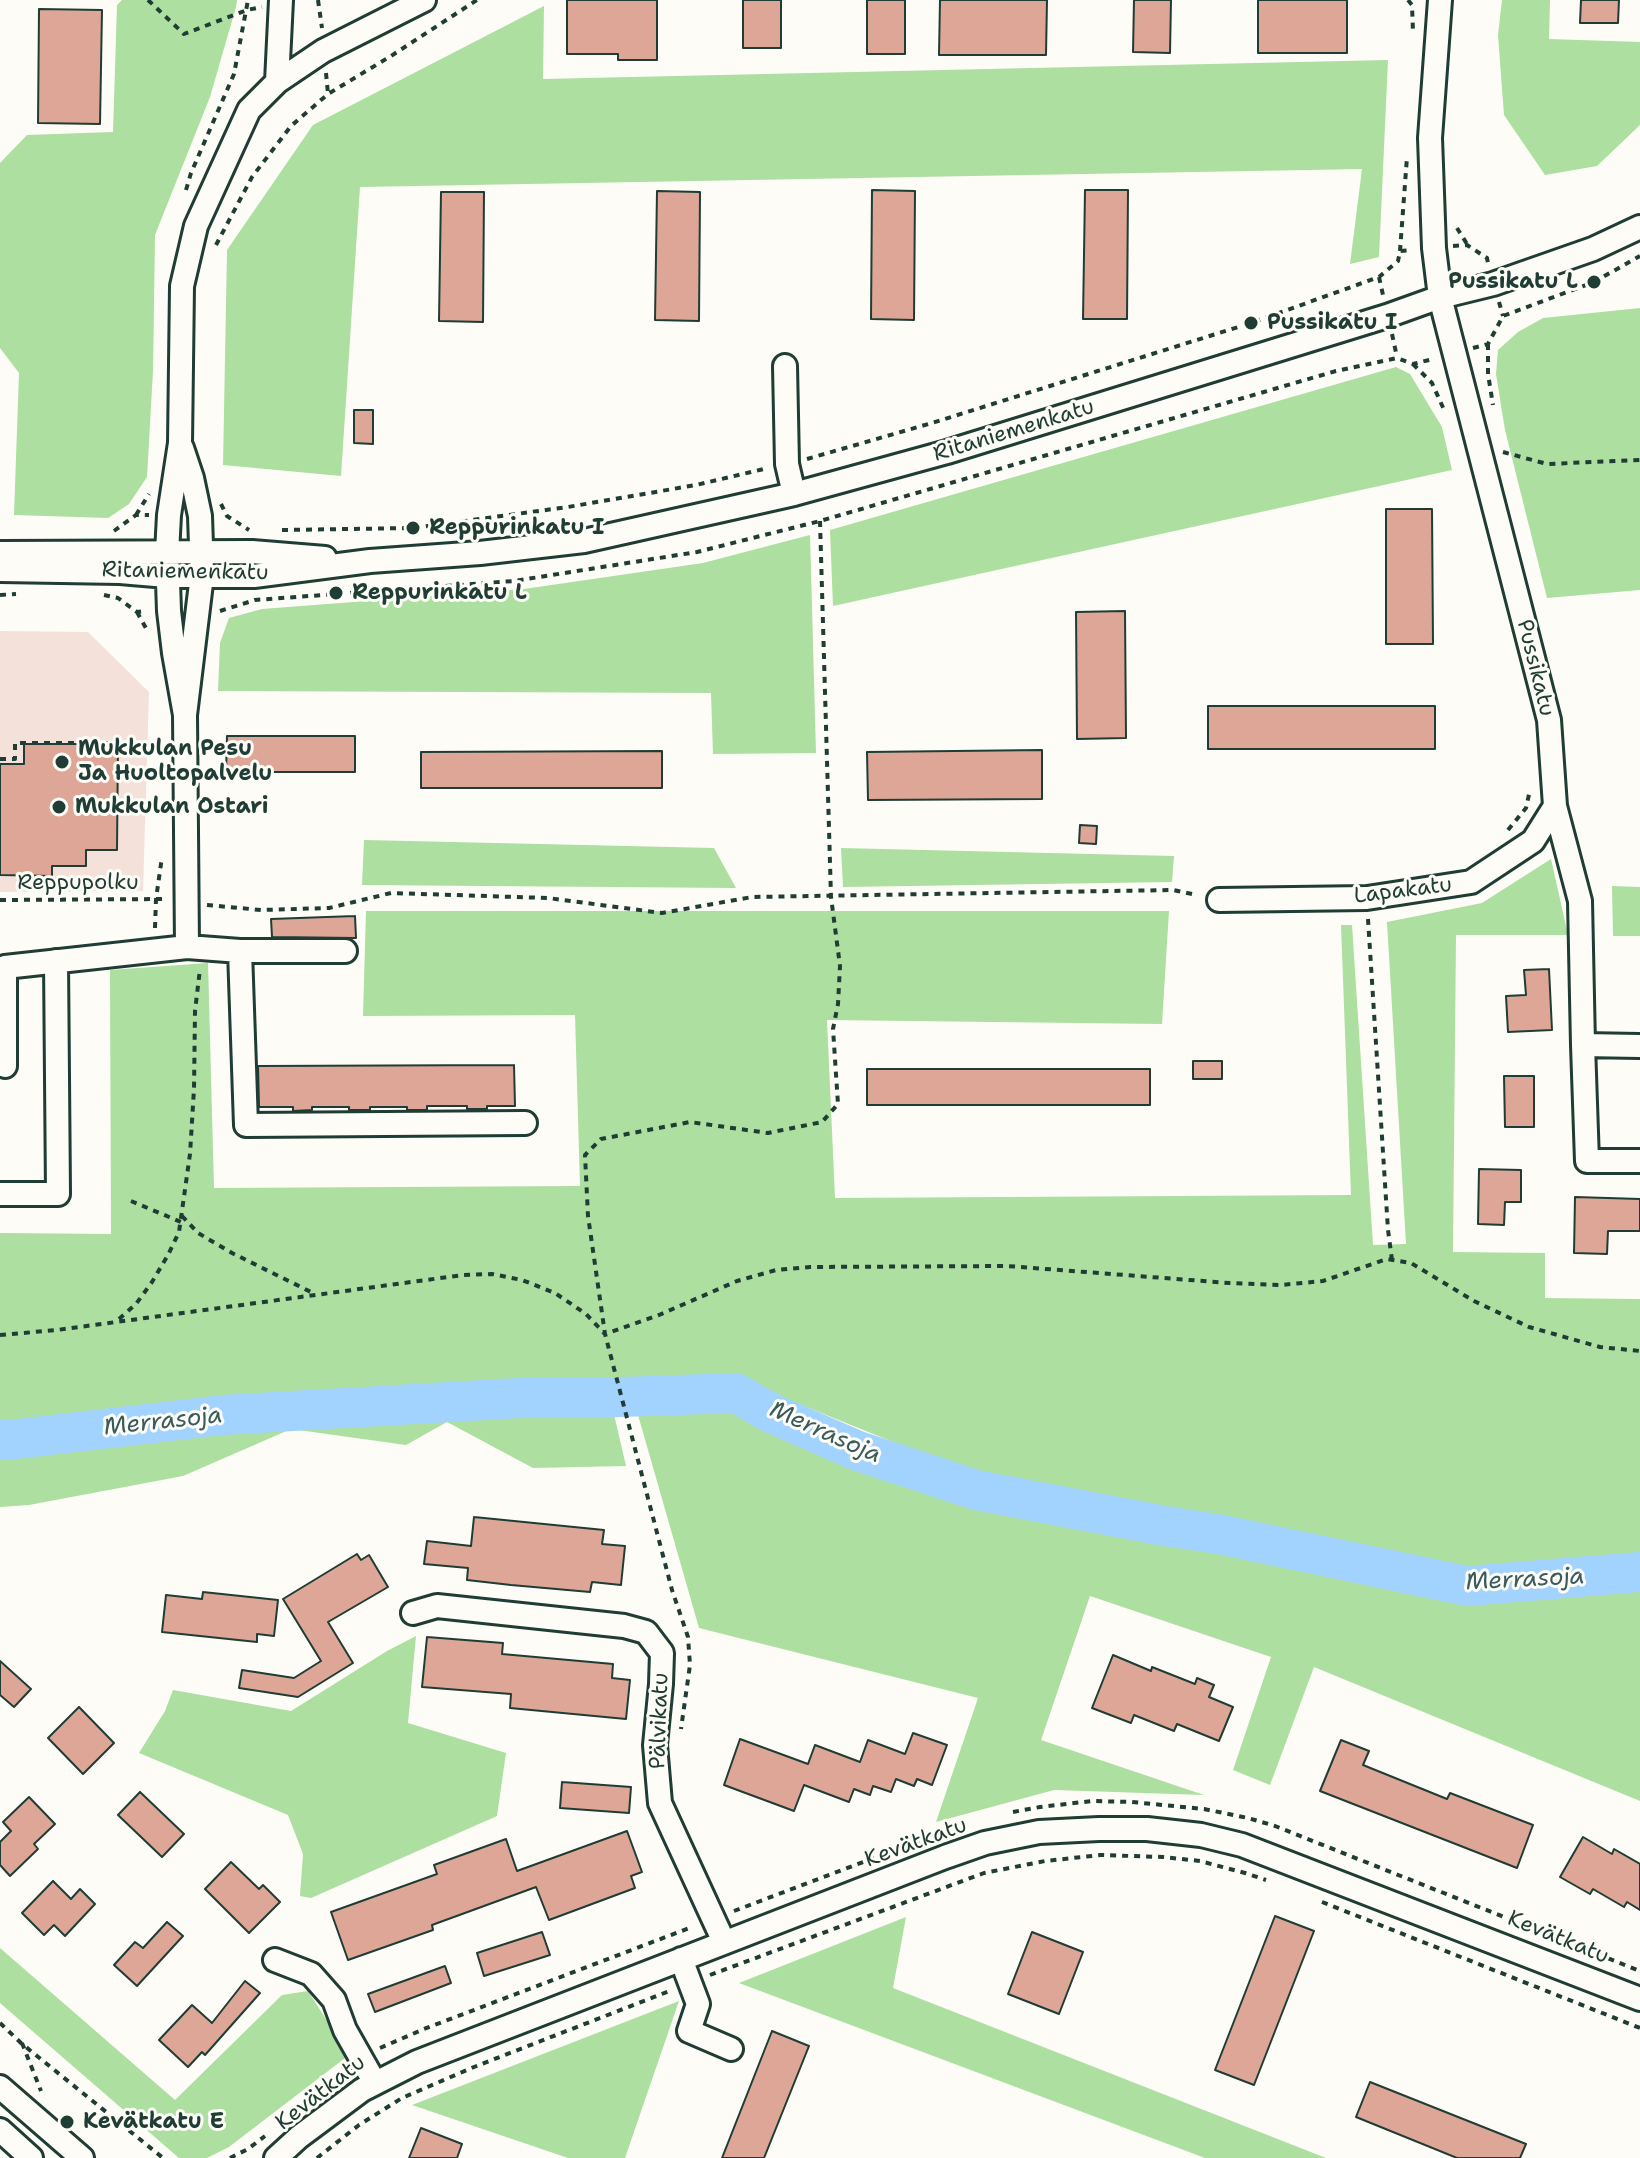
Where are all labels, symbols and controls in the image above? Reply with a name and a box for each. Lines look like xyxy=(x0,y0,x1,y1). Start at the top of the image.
place label: Pussikatu L xyxy=(1448,269,1578,295)
marker: Pussikatu L xyxy=(1585,273,1603,291)
place label: Pussikatu I xyxy=(1267,310,1397,336)
marker: Pussikatu I xyxy=(1242,314,1260,332)
street label: Ritaniemenkatu xyxy=(930,394,1098,468)
place label: Reppurinkatu I xyxy=(429,515,604,541)
marker: Reppurinkatu I xyxy=(404,519,422,537)
street label: Ritaniemenkatu xyxy=(101,557,269,587)
place label: Reppurinkatu L xyxy=(352,580,527,606)
marker: Reppurinkatu L xyxy=(327,584,345,602)
street label: Pussikatu xyxy=(1510,617,1560,719)
place label: Mukkulan Pesu Ja Huoltopalvelu xyxy=(78,736,272,788)
marker: Mukkulan Pesu Ja Huoltopalvelu xyxy=(53,753,71,771)
place label: Mukkulan Ostari xyxy=(75,794,269,820)
marker: Mukkulan Ostari xyxy=(50,798,68,816)
street label: Reppupolku xyxy=(17,870,139,896)
street label: Lapakatu xyxy=(1352,872,1454,910)
water label: Merrasoja xyxy=(765,1396,885,1470)
water label: Merrasoja xyxy=(102,1401,224,1443)
water label: Merrasoja xyxy=(1465,1563,1585,1597)
street label: Pälvikatu xyxy=(645,1672,675,1770)
street label: Kevätkatu xyxy=(861,1812,971,1874)
street label: Kevätkatu xyxy=(1504,1906,1612,1970)
street label: Kevätkatu xyxy=(271,2050,371,2136)
place label: Kevätkatu E xyxy=(83,2109,224,2135)
marker: Kevätkatu E xyxy=(58,2113,76,2131)

